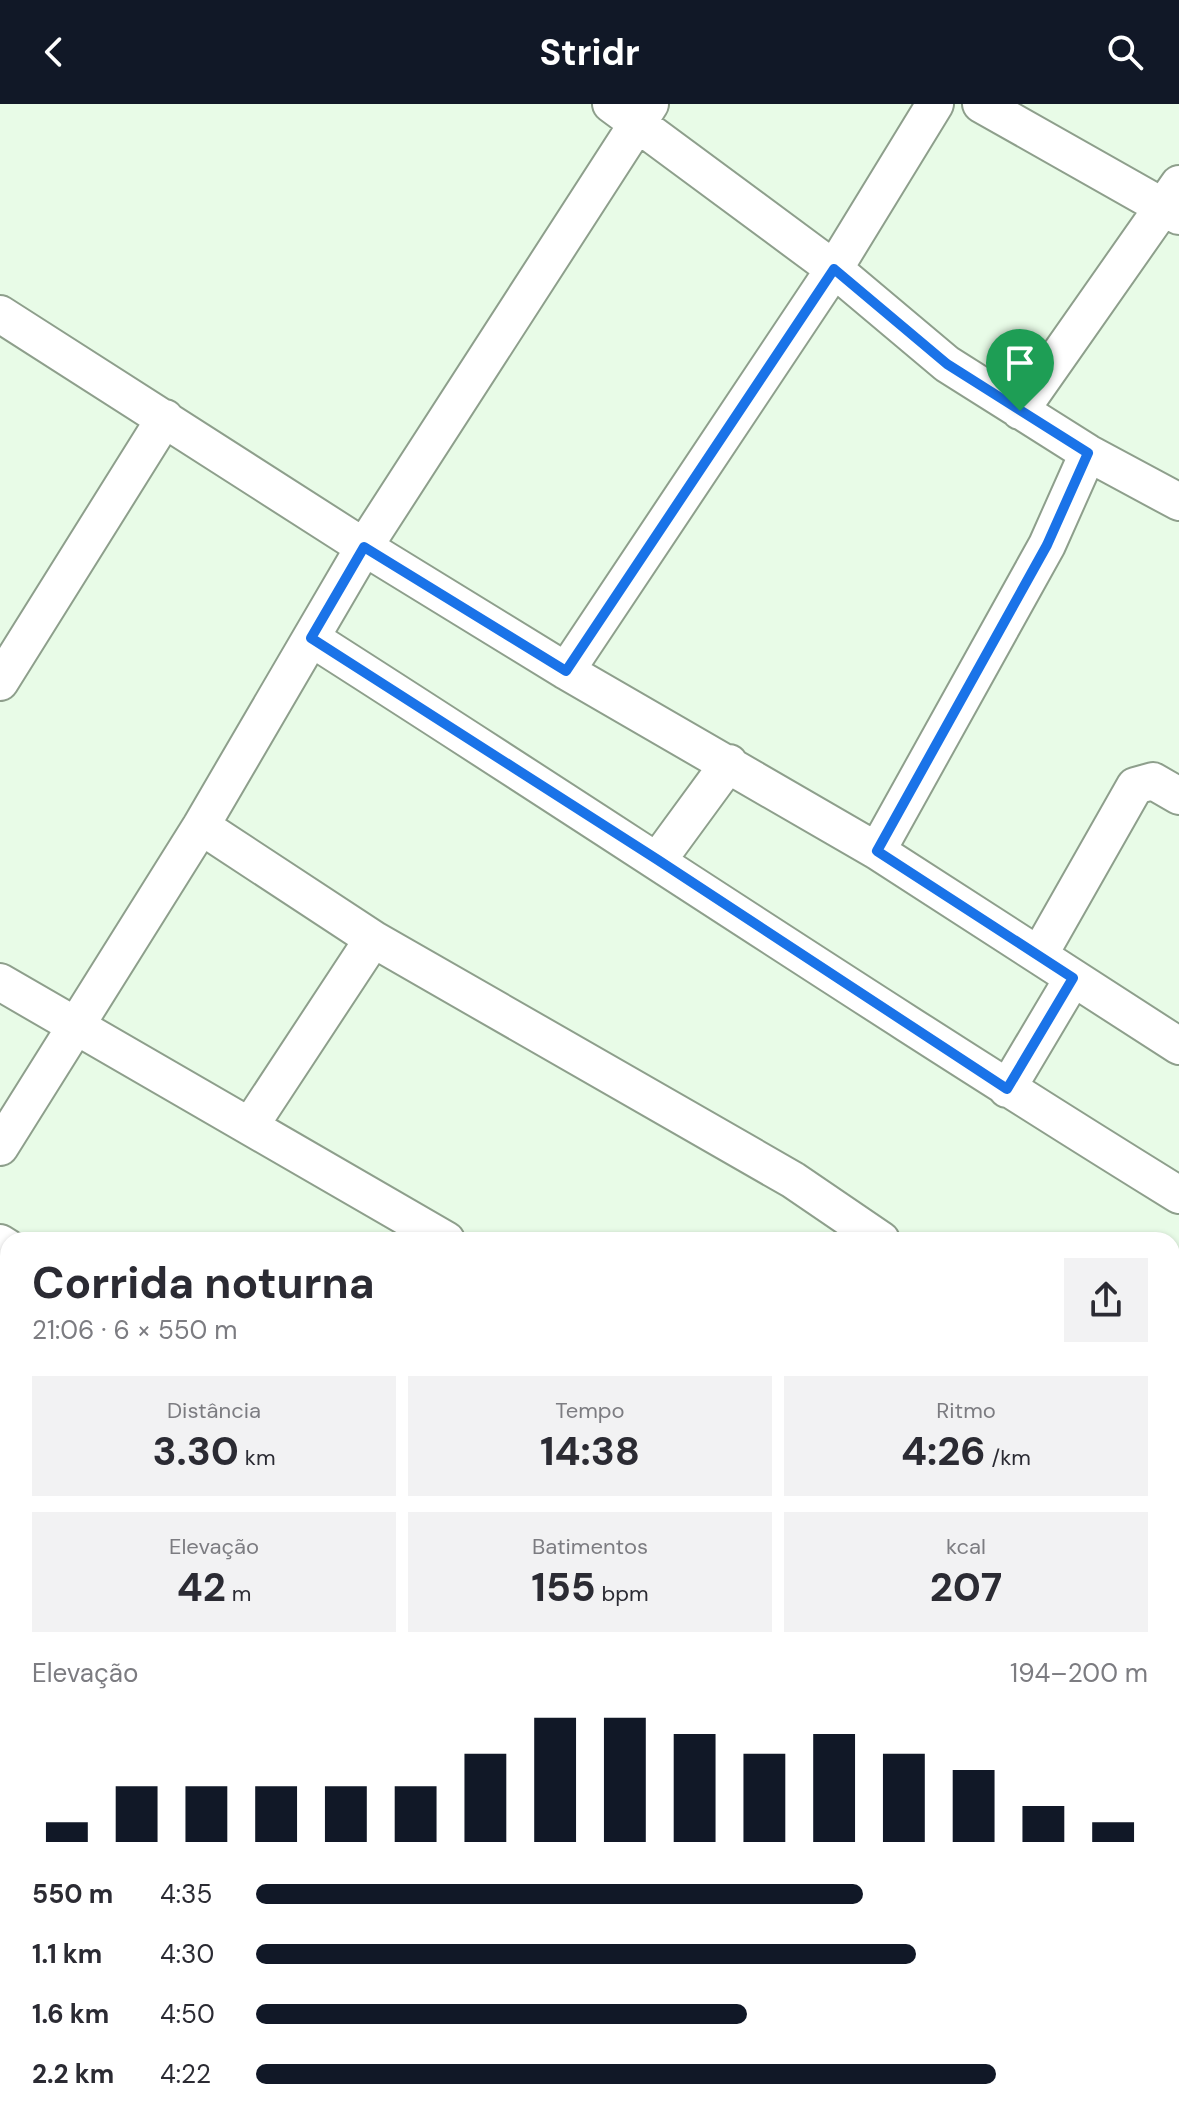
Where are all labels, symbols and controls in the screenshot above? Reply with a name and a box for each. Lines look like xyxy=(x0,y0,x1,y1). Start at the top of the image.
text: Stridr xyxy=(539,29,640,76)
icon: back xyxy=(32,30,76,74)
icon: search xyxy=(1103,30,1147,74)
pin xyxy=(986,329,1054,411)
icon: arrive xyxy=(998,341,1042,385)
text: Corrida noturna xyxy=(32,1254,375,1312)
button: share xyxy=(1064,1258,1148,1342)
text: 21:06 · 6 × 550 m xyxy=(32,1313,237,1347)
text: Distância xyxy=(167,1396,261,1425)
text: Tempo xyxy=(555,1396,625,1425)
text: Ritmo xyxy=(936,1396,996,1425)
text: 3.30 xyxy=(152,1425,239,1477)
text: 14:38 xyxy=(540,1425,640,1477)
text: 4:26 xyxy=(901,1425,986,1477)
text: km xyxy=(239,1443,276,1472)
text: /km xyxy=(986,1443,1031,1472)
text: Elevação xyxy=(169,1532,259,1561)
text: Batimentos xyxy=(532,1532,648,1561)
text: kcal xyxy=(946,1532,986,1561)
text: 42 xyxy=(177,1561,226,1613)
text: 155 xyxy=(531,1561,596,1613)
text: 207 xyxy=(930,1561,1002,1613)
text: m xyxy=(226,1579,251,1608)
text: bpm xyxy=(596,1579,649,1608)
text: Elevação xyxy=(32,1656,138,1690)
text: 194–200 m xyxy=(1010,1656,1148,1690)
text: 550 m xyxy=(32,1877,113,1911)
text: 4:35 xyxy=(160,1877,212,1911)
text: 1.1 km xyxy=(32,1937,102,1971)
text: 4:30 xyxy=(160,1937,214,1971)
text: 1.6 km xyxy=(32,1997,109,2031)
text: 4:50 xyxy=(160,1997,215,2031)
text: 2.2 km xyxy=(32,2057,114,2091)
text: 4:22 xyxy=(160,2057,211,2091)

